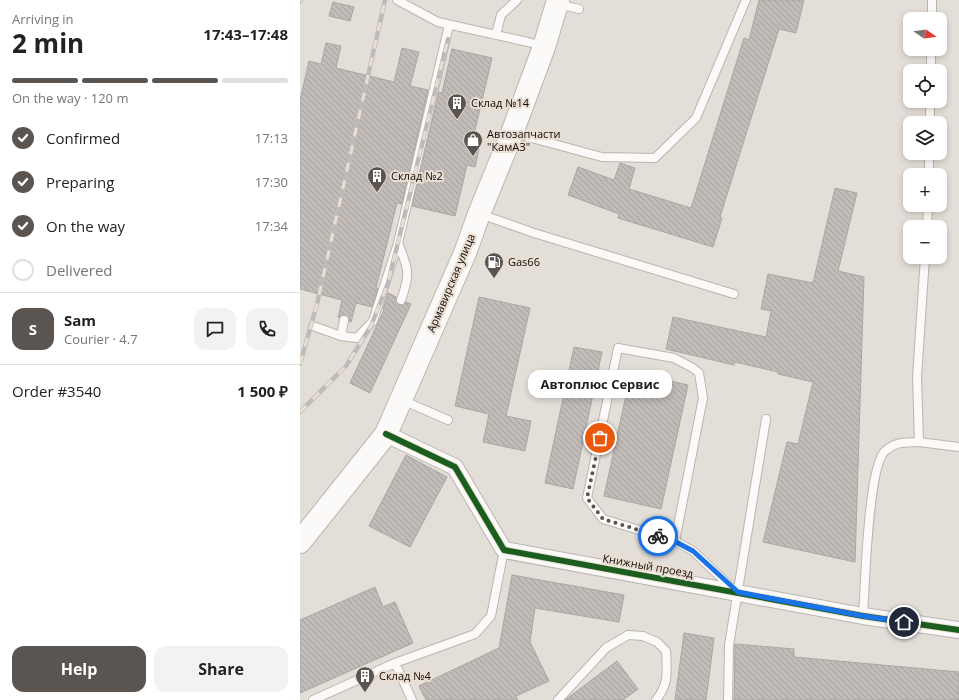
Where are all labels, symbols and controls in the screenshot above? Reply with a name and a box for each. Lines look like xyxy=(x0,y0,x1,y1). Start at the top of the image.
text: Arriving in xyxy=(12,10,74,28)
north arrow xyxy=(903,12,947,56)
map controls xyxy=(903,12,947,264)
text: 17:43–17:48 xyxy=(203,24,288,44)
text: 2 min xyxy=(12,25,84,61)
button: locate xyxy=(903,64,947,108)
text: On the way · 120 m xyxy=(12,89,128,107)
building icon: Склад №14 xyxy=(446,92,468,120)
place label: Склад №14 xyxy=(471,95,530,110)
button: layers xyxy=(903,116,947,160)
place label: Автозапчасти "КамАЗ" xyxy=(487,126,561,154)
icon: check xyxy=(12,127,34,149)
text: Confirmed xyxy=(46,128,120,148)
text: 17:13 xyxy=(255,129,288,147)
shop icon: Автозапчасти "КамАЗ" xyxy=(462,129,484,157)
building icon: Склад №2 xyxy=(366,165,388,193)
place label: Склад №2 xyxy=(391,168,443,183)
button: + xyxy=(903,168,947,212)
icon: check xyxy=(12,171,34,193)
text: Preparing xyxy=(46,172,114,192)
text: 17:30 xyxy=(255,173,288,191)
icon: check xyxy=(12,215,34,237)
text: On the way xyxy=(46,216,125,236)
text: 17:34 xyxy=(255,217,288,235)
button: − xyxy=(903,220,947,264)
street label: Армавирская улица xyxy=(423,231,478,334)
fuel station icon: Gas66 xyxy=(483,251,505,279)
place label: Gas66 xyxy=(508,254,540,269)
text: Delivered xyxy=(46,260,113,280)
button: chat xyxy=(194,308,236,350)
button: phone xyxy=(246,308,288,350)
text: Sam xyxy=(64,310,96,330)
text: S xyxy=(29,319,37,339)
text: Courier · 4.7 xyxy=(64,330,138,348)
callout: Автоплюс Сервис xyxy=(528,370,672,398)
text: Автоплюс Сервис xyxy=(540,375,660,393)
text: Order #3540 xyxy=(12,381,101,401)
text: 1 500 ₽ xyxy=(237,381,288,401)
pin xyxy=(583,421,617,455)
icon: bag xyxy=(589,427,611,449)
courier xyxy=(638,516,678,556)
icon: bike xyxy=(647,525,669,547)
street label: Книжный проезд xyxy=(601,550,695,581)
pin xyxy=(887,605,921,639)
icon: home xyxy=(893,611,915,633)
button: Help xyxy=(12,646,146,692)
button: Share xyxy=(154,646,288,692)
building icon: Склад №4 xyxy=(354,665,376,693)
place label: Склад №4 xyxy=(379,668,431,683)

